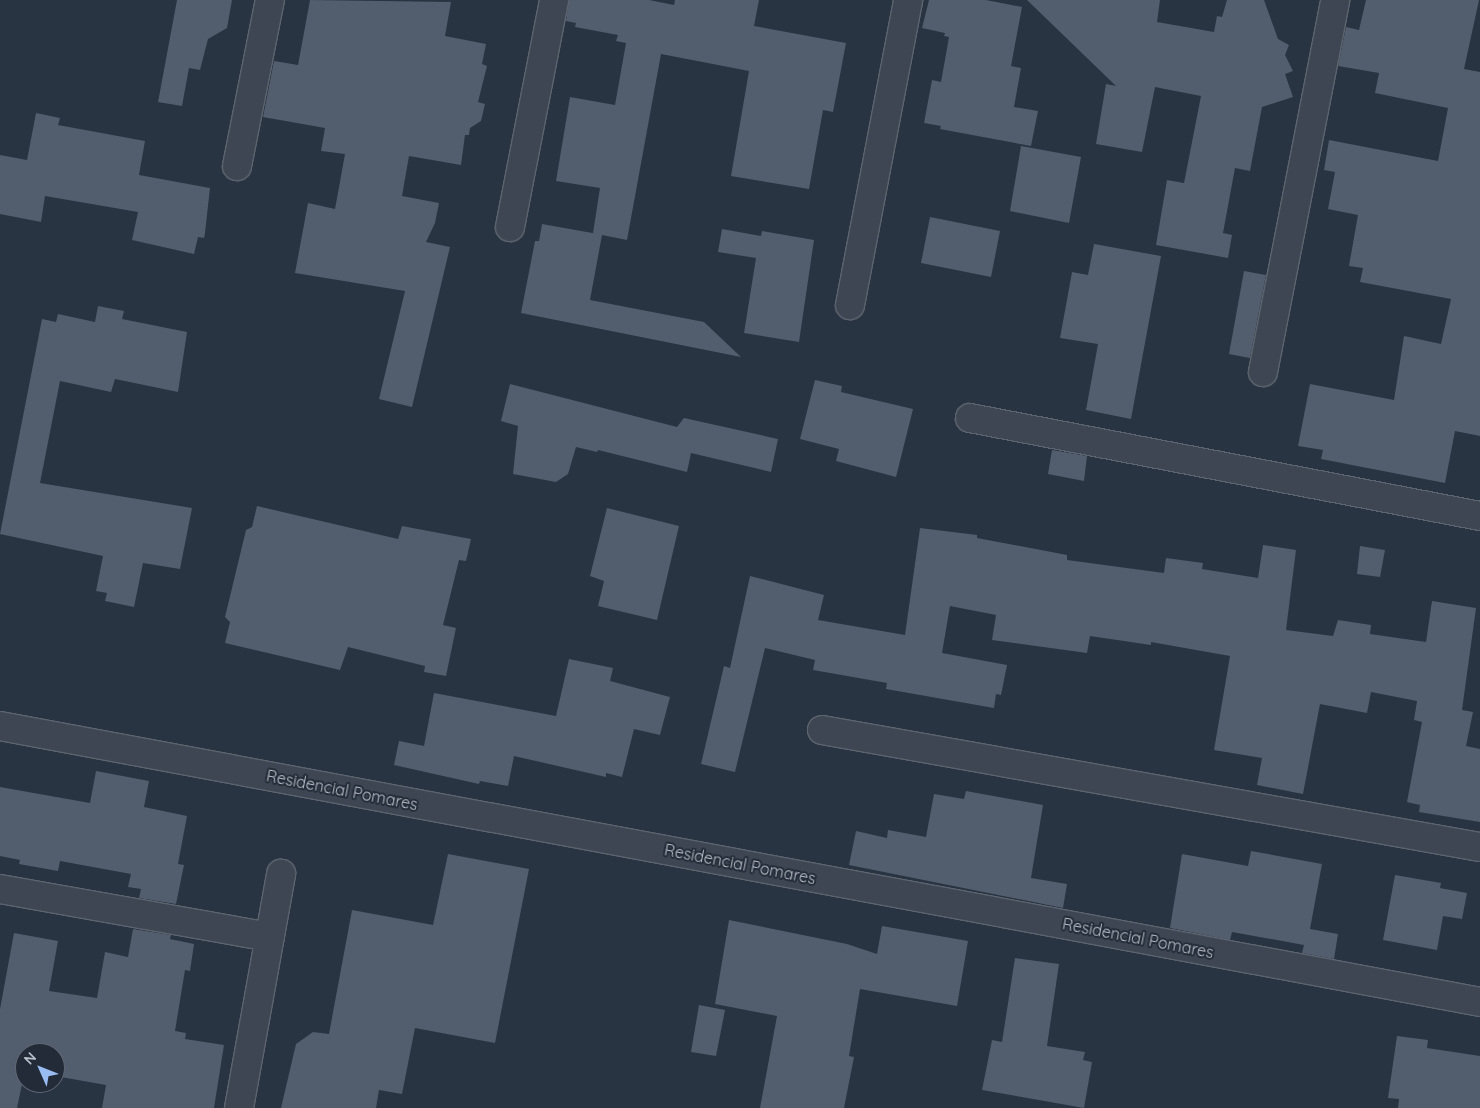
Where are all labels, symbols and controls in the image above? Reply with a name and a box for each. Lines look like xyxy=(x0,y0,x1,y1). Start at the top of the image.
street label: Residencial Pomares xyxy=(265,766,419,814)
street label: Residencial Pomares xyxy=(663,840,817,888)
street label: Residencial Pomares xyxy=(1061,914,1215,962)
north arrow xyxy=(15,1043,65,1093)
text: N xyxy=(20,1048,40,1068)

